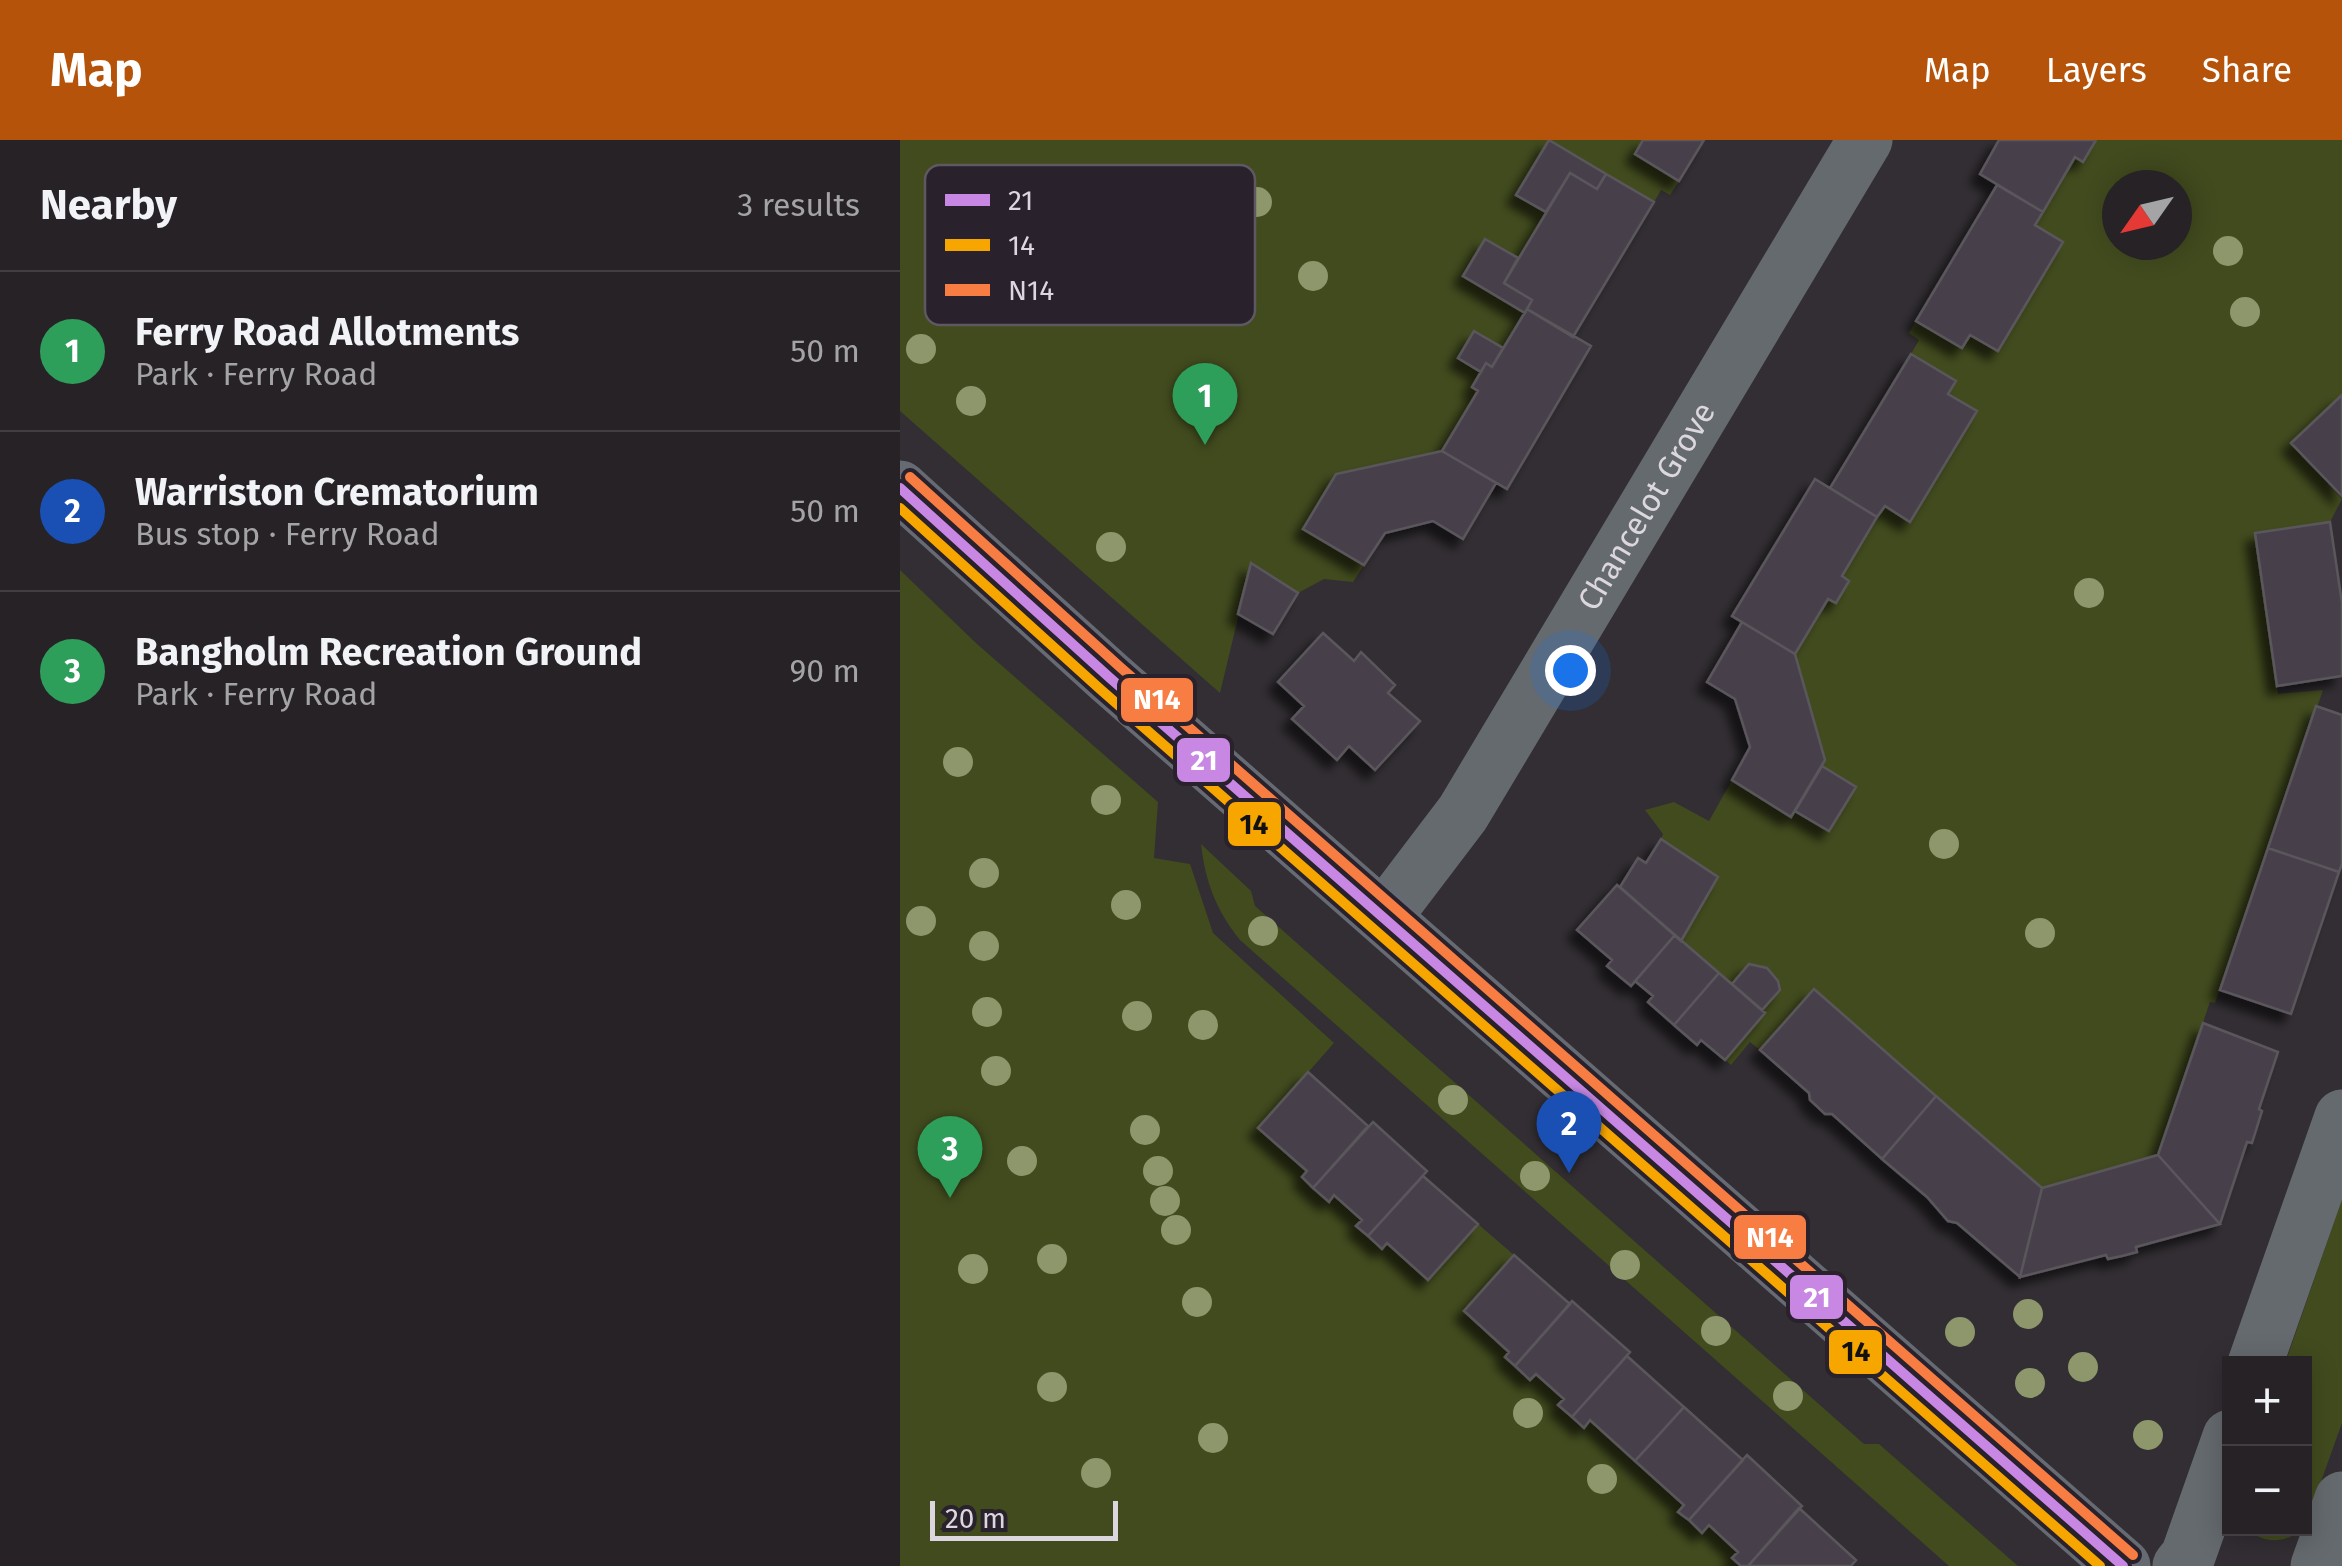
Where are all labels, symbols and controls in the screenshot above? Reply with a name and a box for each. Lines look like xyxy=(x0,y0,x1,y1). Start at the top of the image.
text: Map xyxy=(50,41,143,99)
text: Map xyxy=(1924,49,1991,91)
text: Layers xyxy=(2046,49,2147,91)
text: Share xyxy=(2202,49,2292,91)
legend xyxy=(925,165,1255,325)
north arrow xyxy=(2102,170,2192,260)
text: Nearby xyxy=(40,180,177,230)
text: 21 xyxy=(1008,184,1033,217)
text: 3 results xyxy=(737,186,860,224)
text: 14 xyxy=(1008,229,1035,262)
text: N14 xyxy=(1008,274,1054,307)
text: Ferry Road Allotments xyxy=(135,309,519,355)
text: 1 xyxy=(65,332,80,370)
text: 50 m xyxy=(790,332,860,370)
text: Park · Ferry Road xyxy=(135,355,377,393)
pin: 1 xyxy=(1172,362,1238,445)
street label: Chancelot Grove xyxy=(1569,395,1723,617)
text: Warriston Crematorium xyxy=(135,469,539,515)
text: 2 xyxy=(64,492,81,530)
text: 50 m xyxy=(790,492,860,530)
text: Bus stop · Ferry Road xyxy=(135,515,440,553)
text: Bangholm Recreation Ground xyxy=(135,629,642,675)
your location xyxy=(1545,645,1596,696)
text: 3 xyxy=(64,652,81,690)
text: 90 m xyxy=(789,652,860,690)
text: Park · Ferry Road xyxy=(135,675,377,713)
line badge: N14 xyxy=(1119,676,1195,724)
text: N14 xyxy=(1133,683,1181,716)
line badge: 21 xyxy=(1175,736,1232,784)
text: 21 xyxy=(1191,744,1217,777)
line badge: 14 xyxy=(1226,800,1283,848)
text: 14 xyxy=(1240,808,1269,841)
pin: 2 xyxy=(1536,1090,1602,1173)
pin: 3 xyxy=(918,1116,982,1198)
line badge: N14 xyxy=(1732,1213,1808,1261)
text: N14 xyxy=(1746,1221,1794,1254)
line badge: 21 xyxy=(1788,1273,1845,1321)
text: 21 xyxy=(1804,1281,1830,1314)
line badge: 14 xyxy=(1827,1328,1884,1376)
text: 14 xyxy=(1842,1335,1871,1368)
map controls xyxy=(2222,1356,2312,1536)
button: + xyxy=(2222,1356,2312,1446)
button: − xyxy=(2222,1446,2312,1536)
scale bar xyxy=(930,1496,1118,1540)
text: 20 m xyxy=(945,1502,1006,1535)

